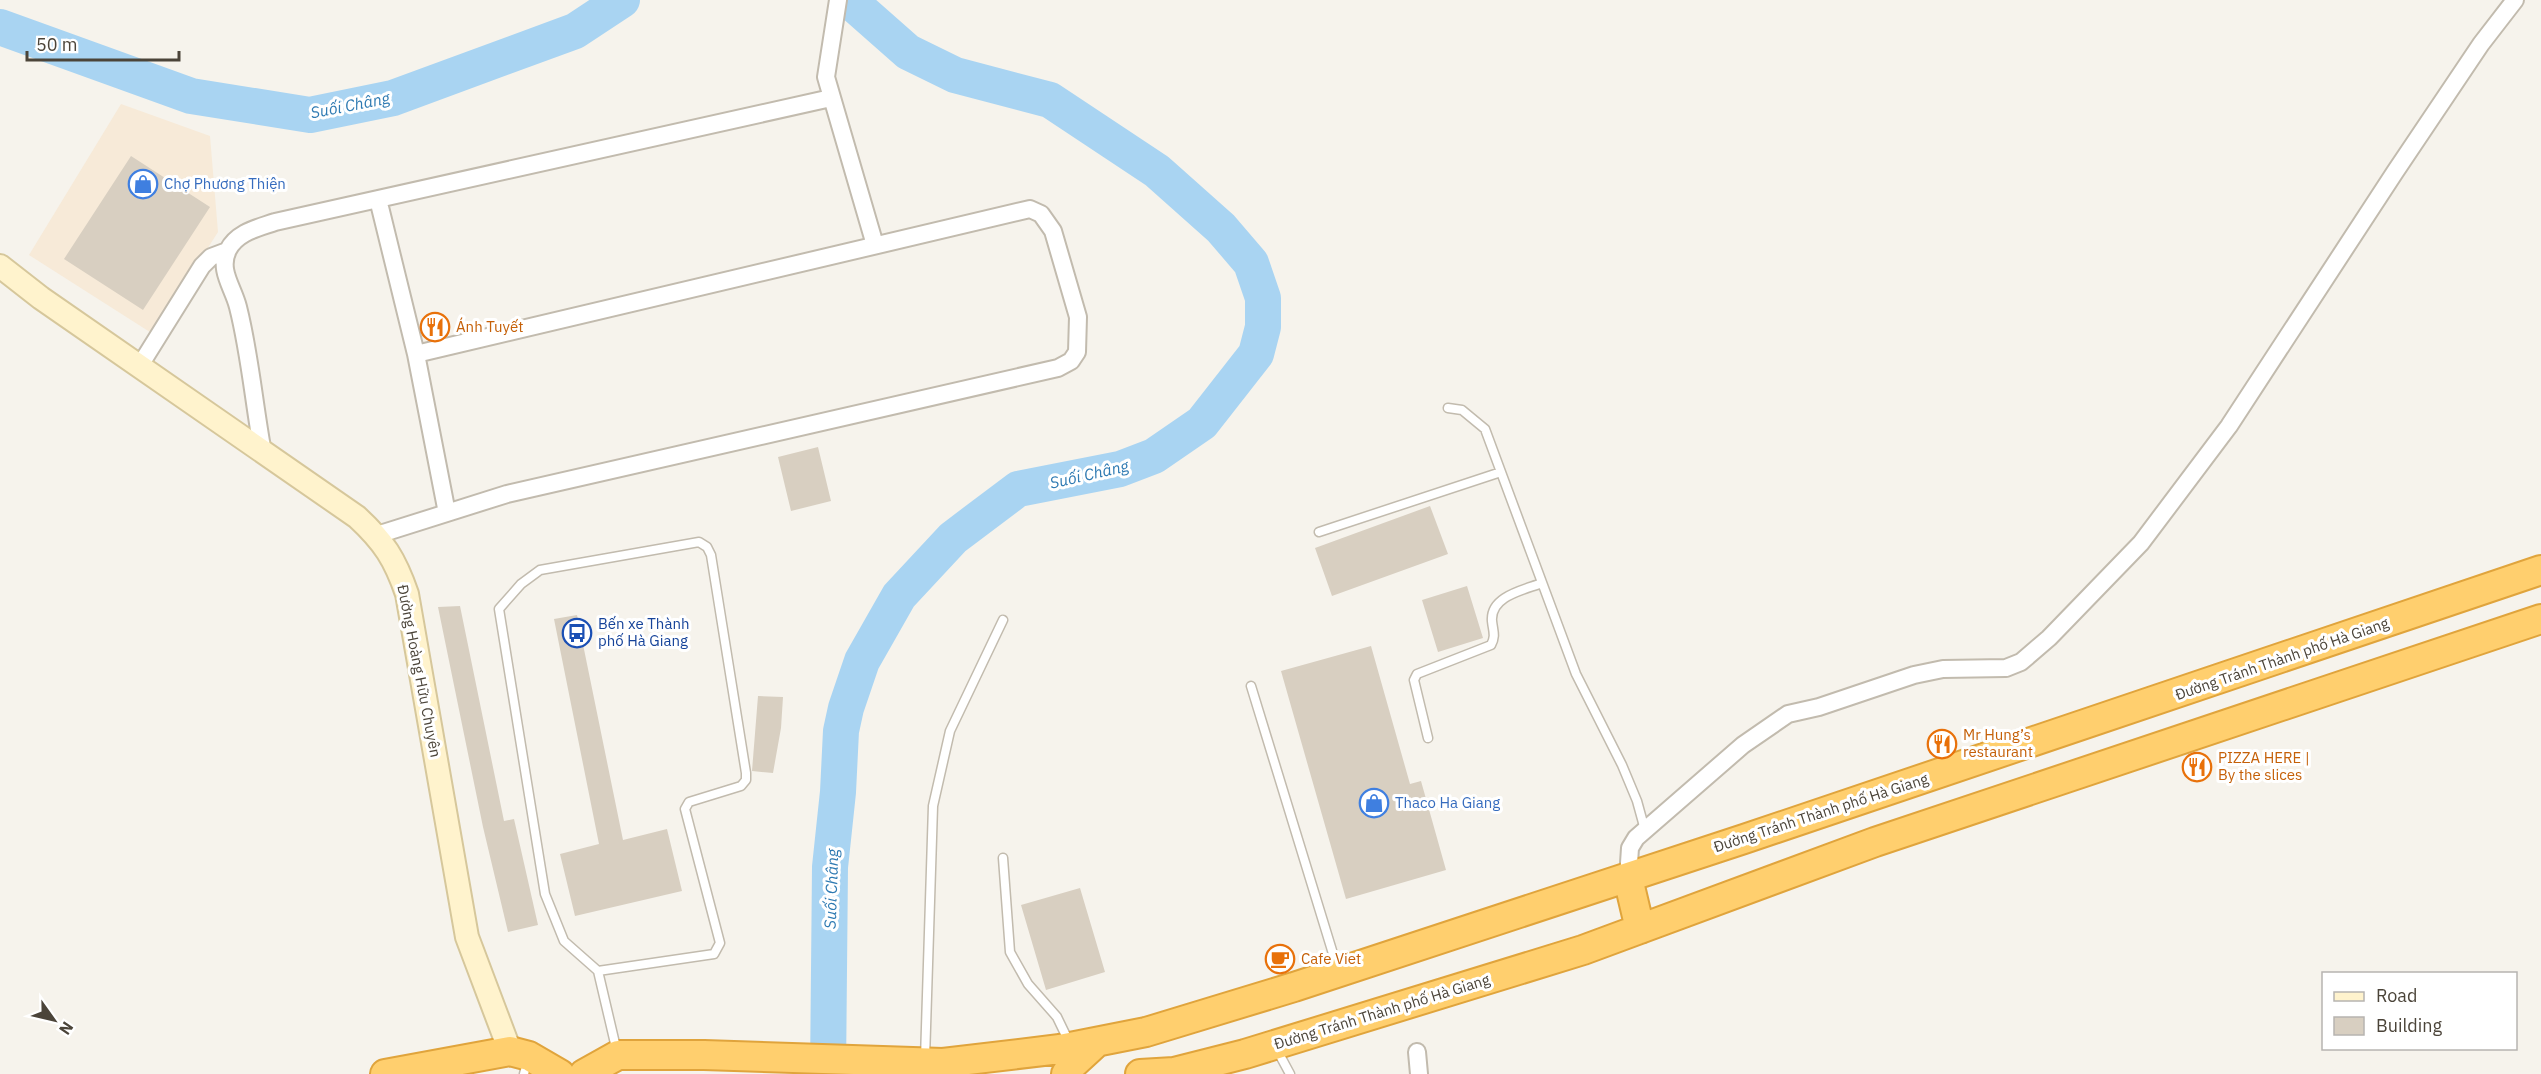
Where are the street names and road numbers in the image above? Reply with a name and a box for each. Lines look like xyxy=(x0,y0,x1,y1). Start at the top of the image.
street label: Đường Hoàng Hữu Chuyên xyxy=(393,583,446,759)
street label: Đường Tránh Thành phố Hà Giang xyxy=(2173,613,2391,704)
street label: Đường Tránh Thành phố Hà Giang xyxy=(1711,769,1931,856)
street label: Đường Tránh Thành phố Hà Giang xyxy=(1272,970,1492,1053)

